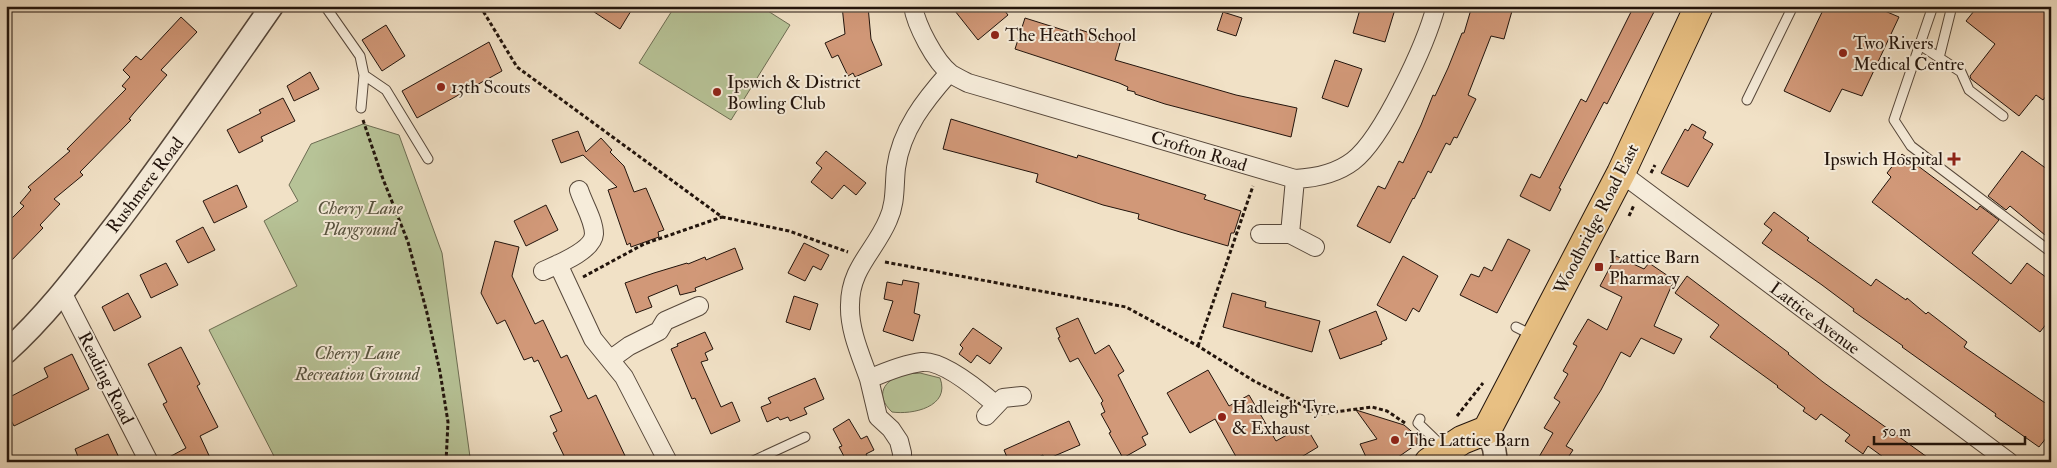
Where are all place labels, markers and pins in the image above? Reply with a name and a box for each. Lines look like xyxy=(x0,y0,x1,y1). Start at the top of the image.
place label: The Heath School xyxy=(1005,24,1137,47)
marker: The Heath School xyxy=(989,29,1001,41)
place label: Two Rivers Medical Centre xyxy=(1853,32,1965,76)
marker: Two Rivers Medical Centre xyxy=(1837,47,1849,59)
place label: Ipswich & District Bowling Club xyxy=(727,71,861,115)
place label: 13th Scouts xyxy=(451,76,531,99)
marker: 13th Scouts xyxy=(435,81,447,93)
marker: Ipswich & District Bowling Club xyxy=(711,86,723,98)
place label: Ipswich Hospital xyxy=(1823,148,1943,171)
marker: Ipswich Hospital xyxy=(1947,152,1961,166)
place label: Lattice Barn Pharmacy xyxy=(1609,246,1700,290)
marker: Lattice Barn Pharmacy xyxy=(1593,261,1605,273)
place label: Hadleigh Tyre & Exhaust xyxy=(1232,396,1336,440)
marker: Hadleigh Tyre & Exhaust xyxy=(1216,411,1228,423)
place label: The Lattice Barn xyxy=(1405,429,1530,452)
marker: The Lattice Barn xyxy=(1389,434,1401,446)

